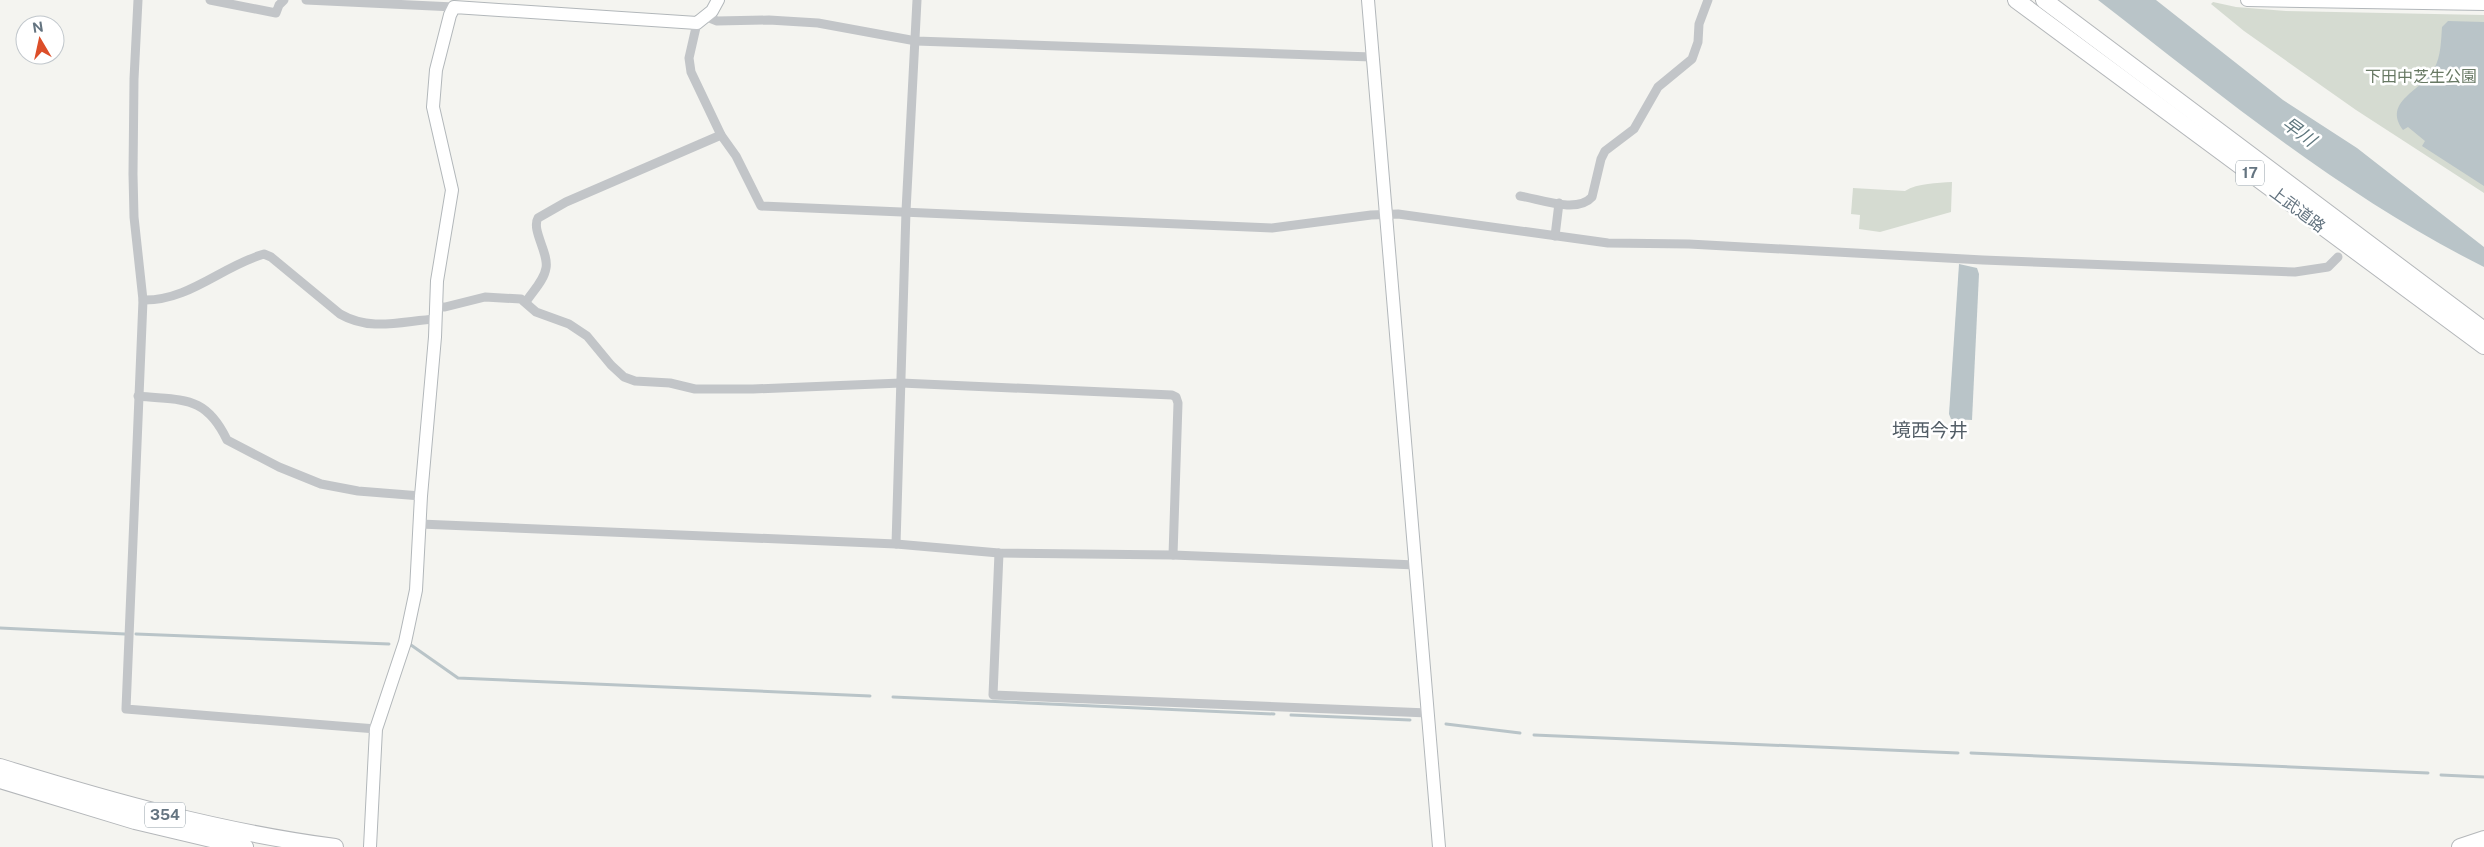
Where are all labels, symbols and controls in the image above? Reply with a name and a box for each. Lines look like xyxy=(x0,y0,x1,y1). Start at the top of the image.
north arrow xyxy=(15,15,65,65)
text: N xyxy=(31,18,45,36)
park label: 下田中芝生公園 xyxy=(2365,67,2477,86)
water label: 早川 xyxy=(2279,113,2322,152)
road number: 17 xyxy=(2236,160,2264,186)
street label: 上武道路 xyxy=(2266,183,2329,236)
district label: 境西今井 xyxy=(1892,419,1968,441)
road number: 354 xyxy=(145,802,185,828)

